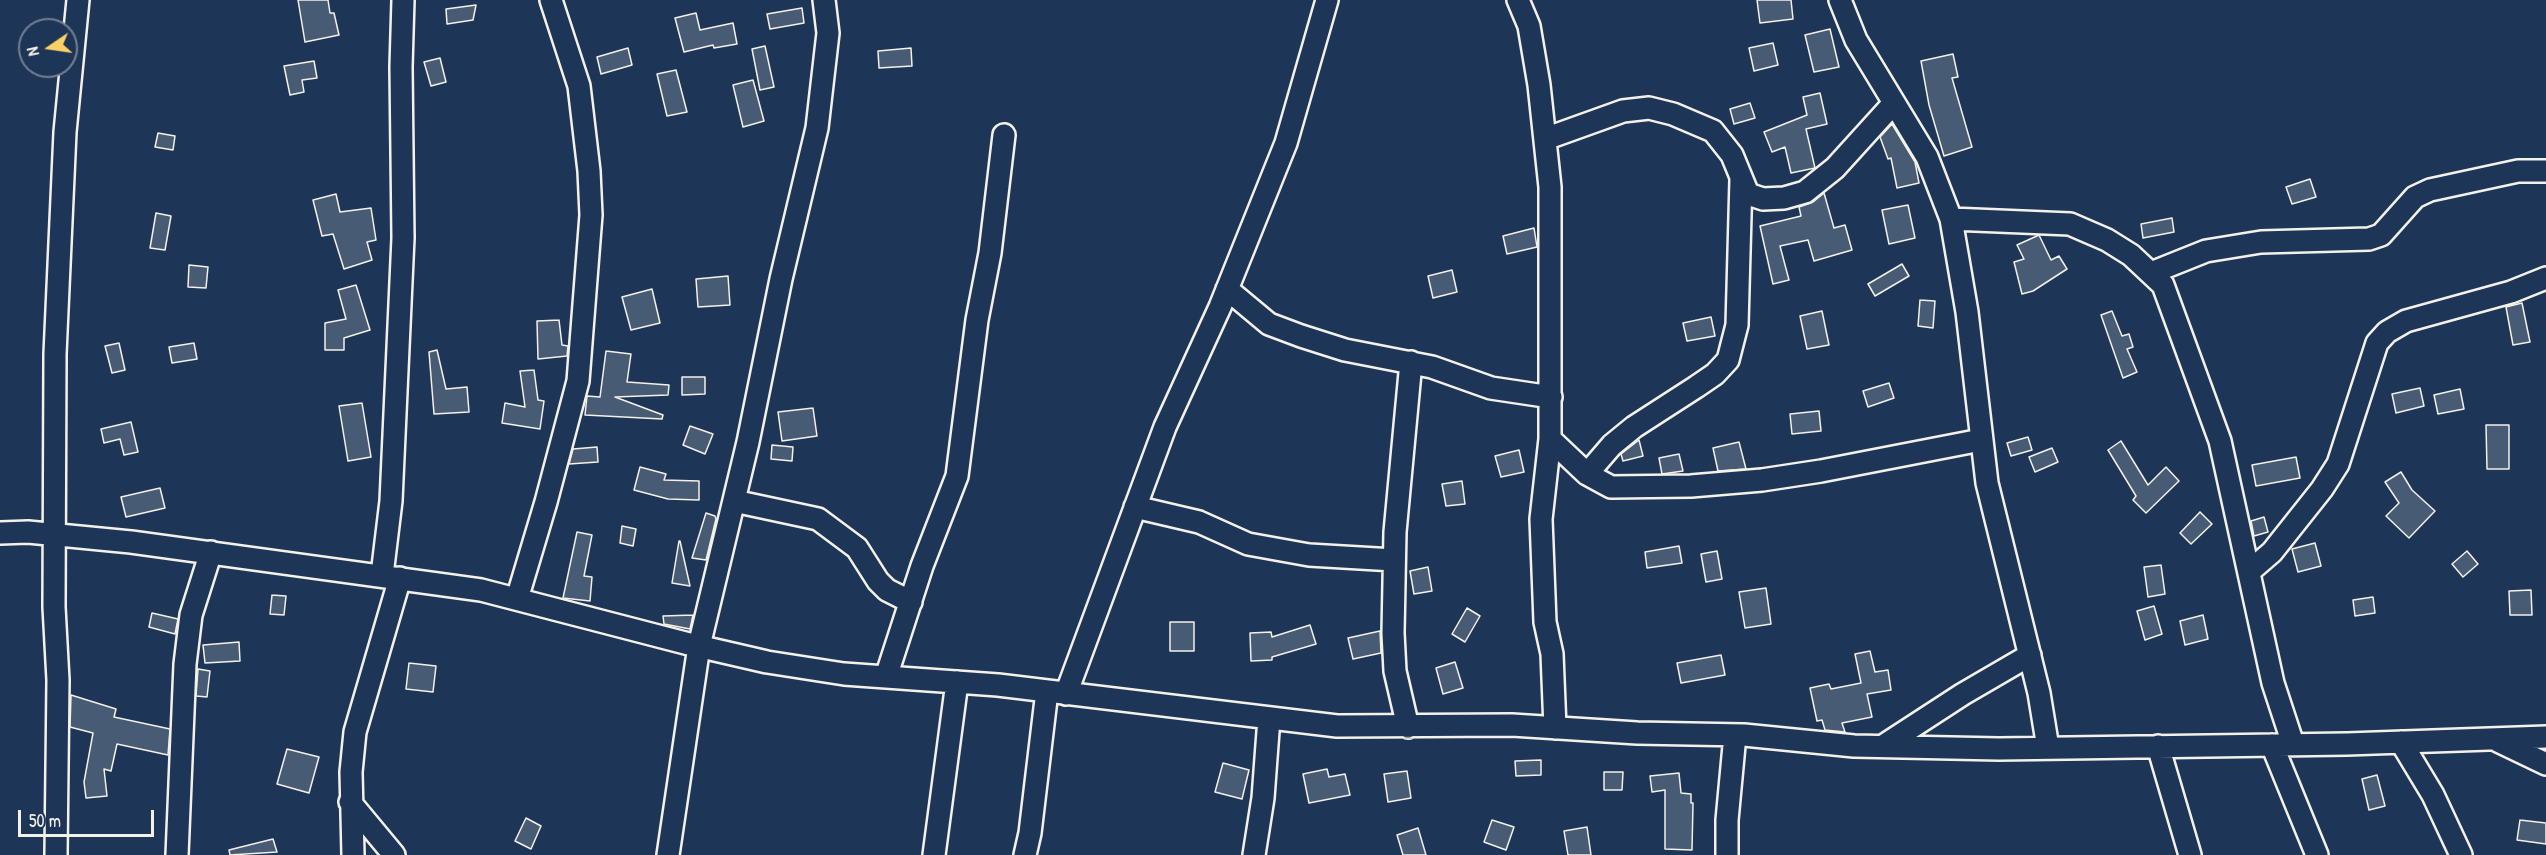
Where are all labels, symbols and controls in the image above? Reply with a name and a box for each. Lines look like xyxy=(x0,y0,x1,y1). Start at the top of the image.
north arrow xyxy=(18,18,78,78)
text: N xyxy=(21,45,44,58)
scale bar xyxy=(21,798,158,836)
text: 50 m xyxy=(29,808,61,833)

